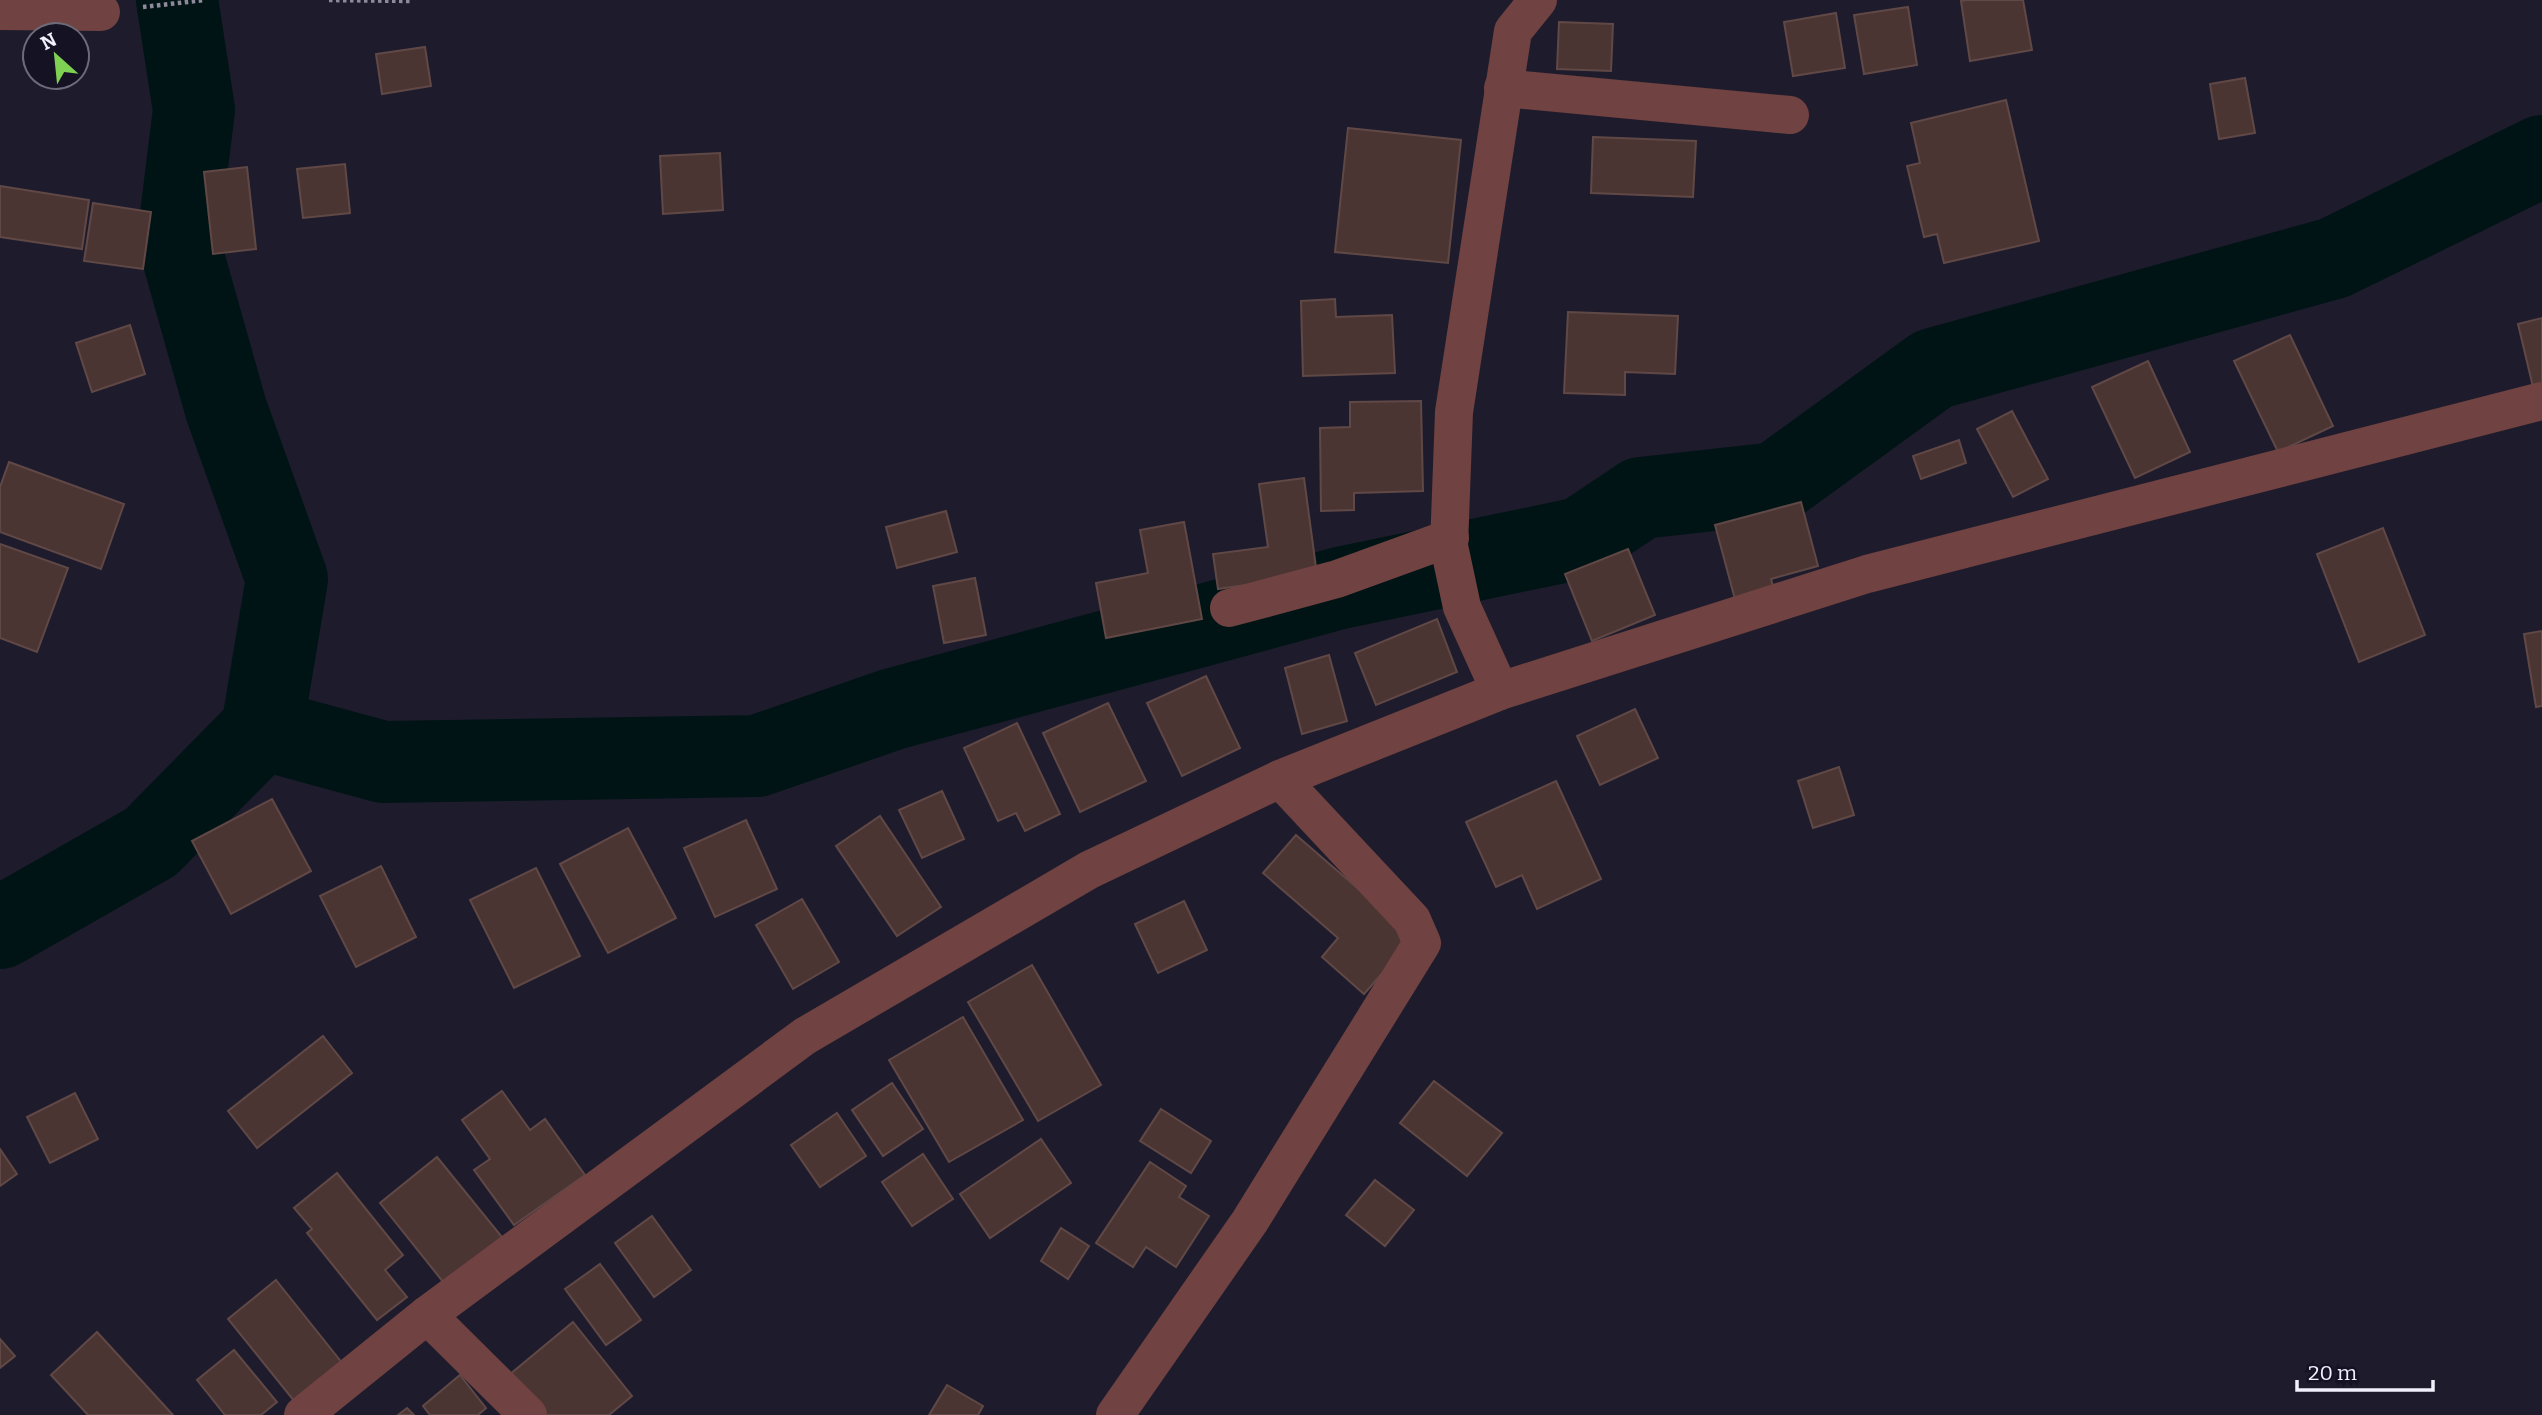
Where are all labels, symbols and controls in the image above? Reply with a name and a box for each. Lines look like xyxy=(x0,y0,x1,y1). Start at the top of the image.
north arrow xyxy=(21,21,91,91)
text: N xyxy=(37,28,61,55)
scale bar xyxy=(2297,1348,2434,1392)
text: 20 m xyxy=(2308,1360,2357,1386)

